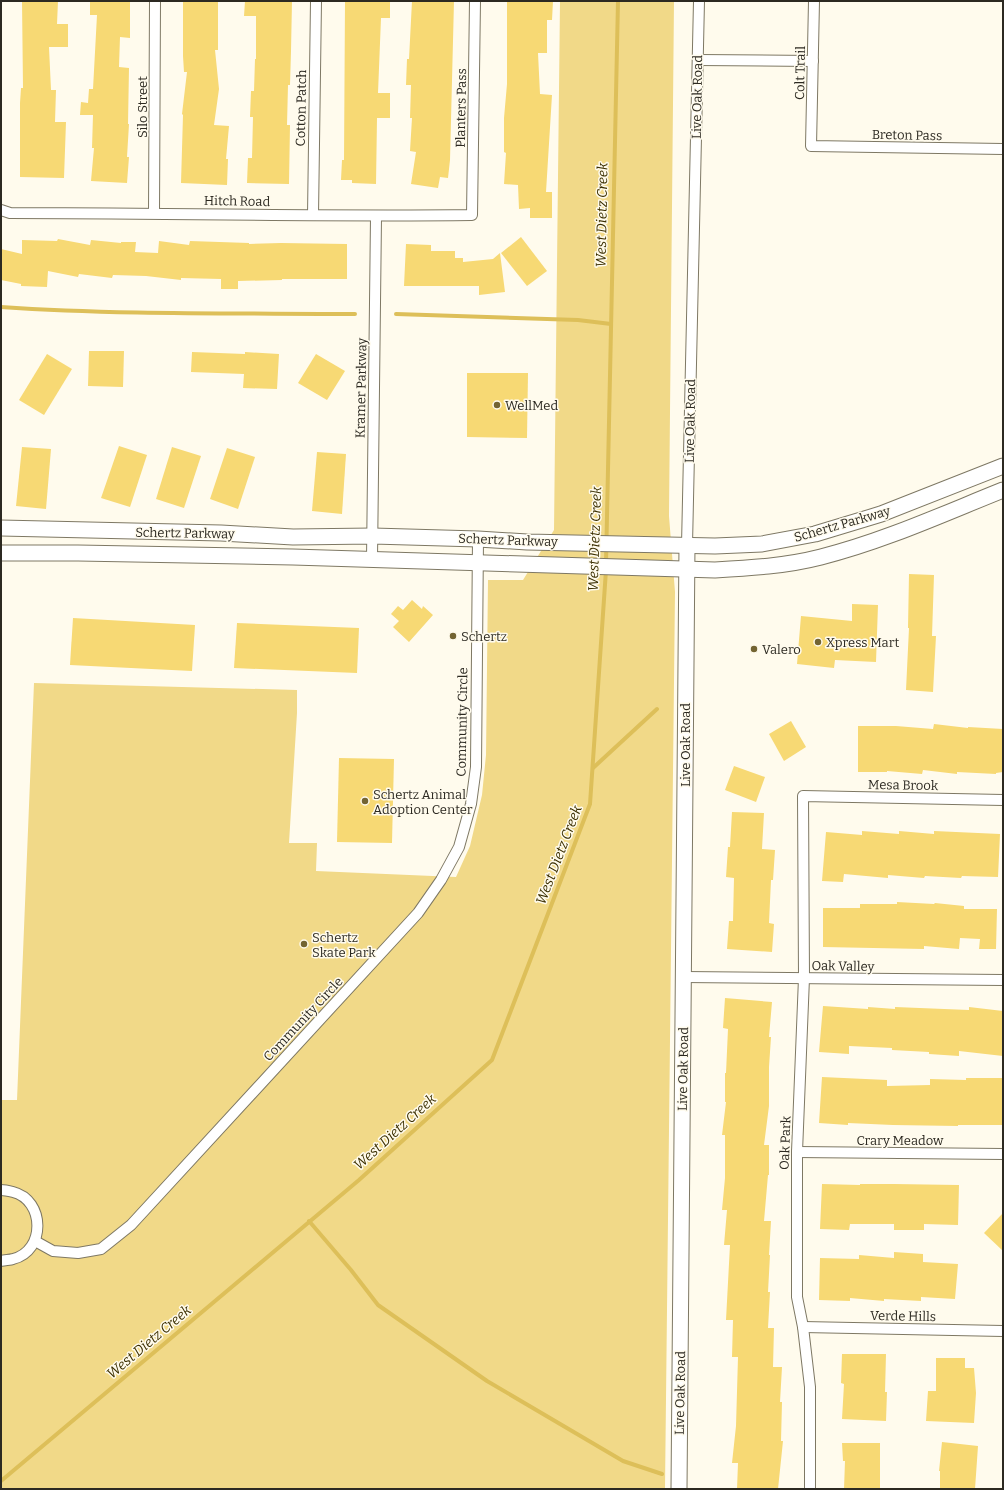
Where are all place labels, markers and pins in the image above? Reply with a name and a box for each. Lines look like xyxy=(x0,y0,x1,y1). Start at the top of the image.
place label: WellMed xyxy=(505,398,558,413)
marker: WellMed xyxy=(492,400,502,410)
place label: Schertz xyxy=(461,629,507,644)
marker: Schertz xyxy=(448,631,458,641)
place label: Xpress Mart xyxy=(826,635,899,650)
marker: Xpress Mart xyxy=(813,637,823,647)
place label: Valero xyxy=(762,642,801,657)
marker: Valero xyxy=(749,644,759,654)
place label: Schertz Animal Adoption Center xyxy=(373,787,473,817)
marker: Schertz Animal Adoption Center xyxy=(360,796,370,806)
place label: Schertz Skate Park xyxy=(312,930,376,960)
marker: Schertz Skate Park xyxy=(299,939,309,949)

